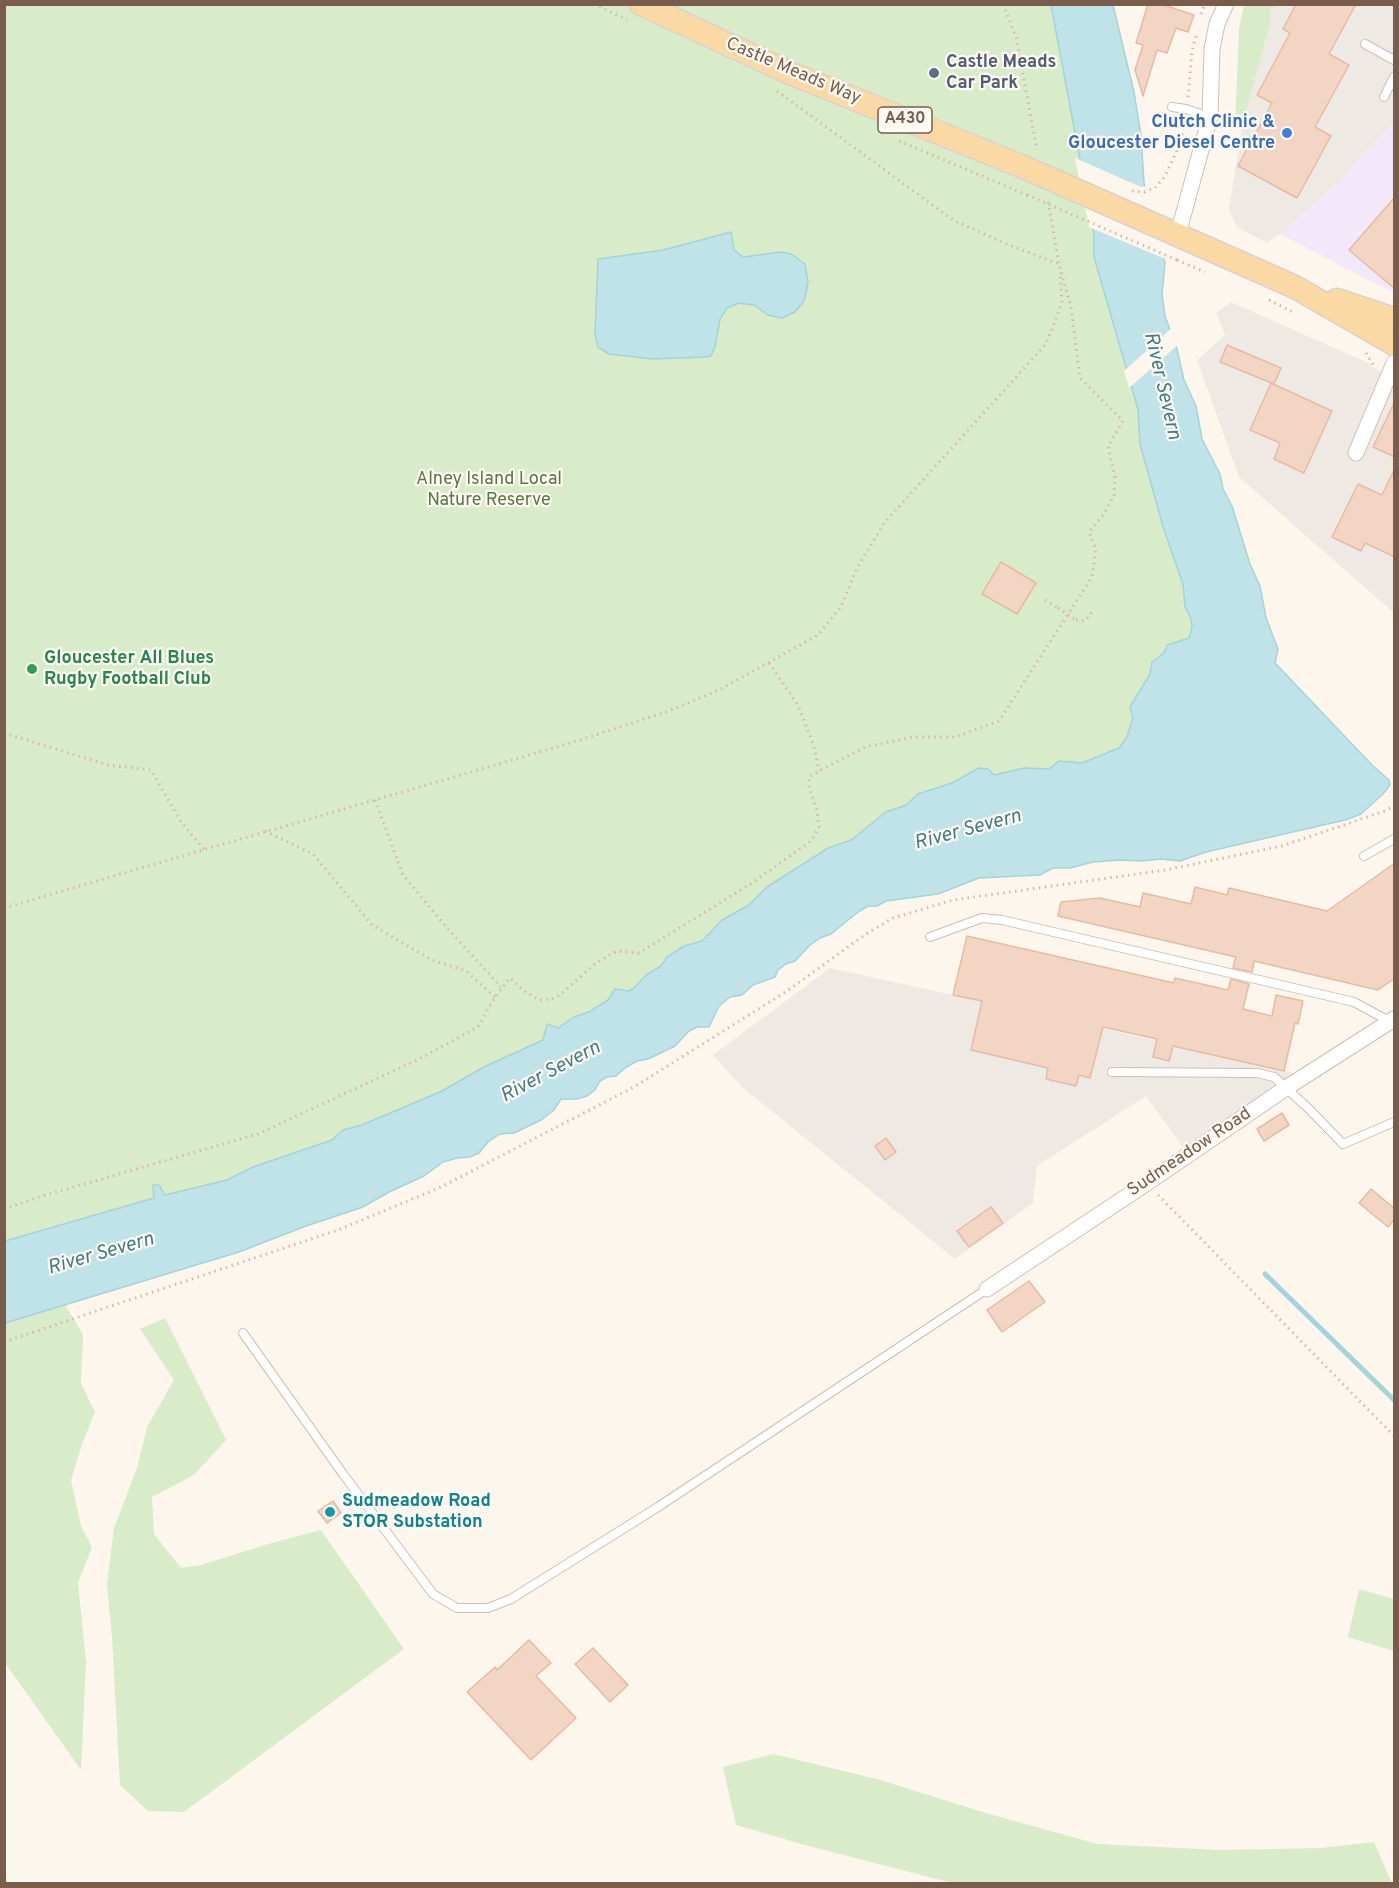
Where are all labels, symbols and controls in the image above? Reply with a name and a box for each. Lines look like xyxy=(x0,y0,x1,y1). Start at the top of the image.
street label: Castle Meads Way xyxy=(722,34,864,110)
place label: Castle Meads Car Park xyxy=(946,52,1056,94)
marker: Castle Meads Car Park xyxy=(927,66,941,80)
road number: A430 xyxy=(878,107,932,133)
place label: Clutch Clinic & Gloucester Diesel Centre xyxy=(1068,112,1275,154)
marker: Clutch Clinic & Gloucester Diesel Centre xyxy=(1280,126,1294,140)
water label: River Severn xyxy=(1137,330,1185,442)
park label: Alney Island Local Nature Reserve xyxy=(416,469,562,512)
place label: Gloucester All Blues Rugby Football Club xyxy=(44,648,214,690)
marker: Gloucester All Blues Rugby Football Club xyxy=(25,662,39,676)
water label: River Severn xyxy=(912,805,1024,857)
water label: River Severn xyxy=(497,1037,605,1109)
street label: Sudmeadow Road xyxy=(1124,1104,1256,1202)
water label: River Severn xyxy=(45,1228,157,1282)
place label: Sudmeadow Road STOR Substation xyxy=(342,1491,491,1534)
marker: Sudmeadow Road STOR Substation xyxy=(323,1505,337,1519)

